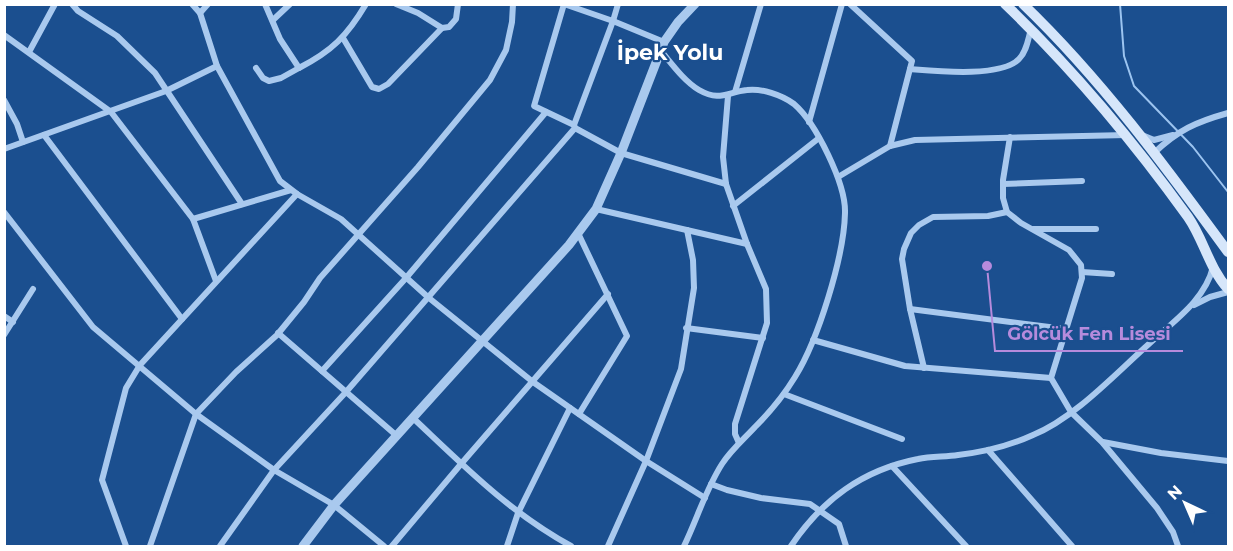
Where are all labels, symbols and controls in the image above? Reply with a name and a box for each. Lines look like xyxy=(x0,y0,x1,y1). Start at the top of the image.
district label: İpek Yolu xyxy=(617,39,723,66)
callout: Gölcük Fen Lisesi xyxy=(995,315,1183,351)
text: Gölcük Fen Lisesi xyxy=(1007,323,1171,345)
north arrow xyxy=(1155,473,1215,533)
text: N xyxy=(1164,481,1186,504)

